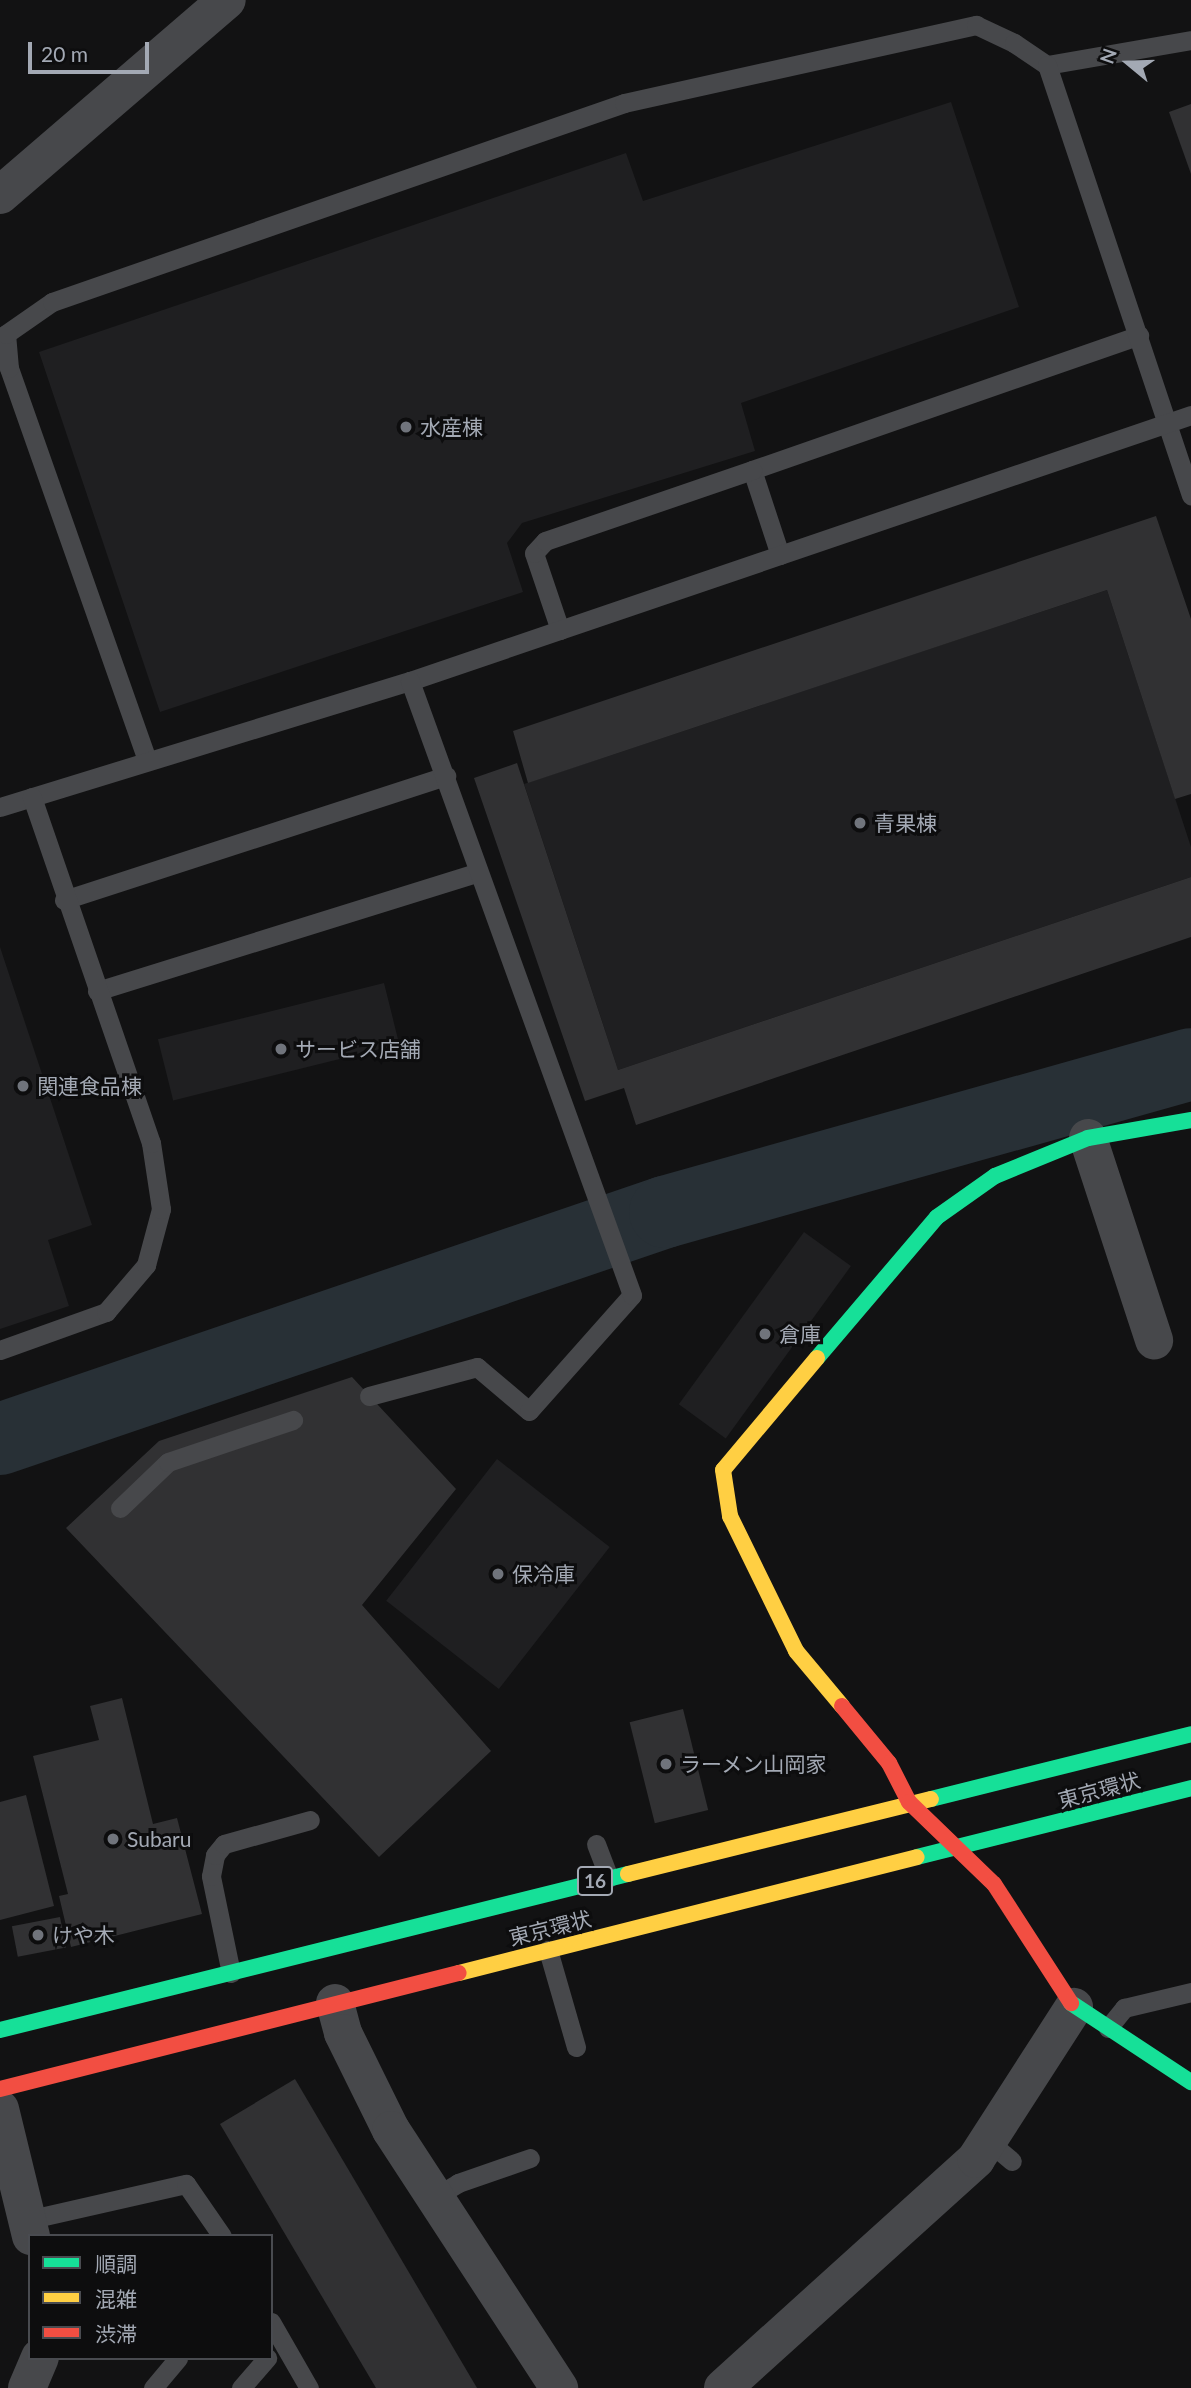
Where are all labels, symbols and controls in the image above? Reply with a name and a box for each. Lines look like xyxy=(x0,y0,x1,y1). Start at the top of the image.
scale bar xyxy=(32,28,152,72)
north arrow xyxy=(1093,28,1163,98)
text: 20 m xyxy=(41,41,88,66)
text: N xyxy=(1094,45,1121,67)
place label: 水産棟 xyxy=(420,414,483,440)
marker: 水産棟 xyxy=(398,419,414,435)
place label: 青果棟 xyxy=(874,810,937,836)
marker: 青果棟 xyxy=(852,815,868,831)
place label: サービス店舗 xyxy=(295,1036,421,1062)
marker: サービス店舗 xyxy=(273,1041,289,1057)
place label: 関連食品棟 xyxy=(37,1073,142,1099)
marker: 関連食品棟 xyxy=(15,1078,31,1094)
place label: 倉庫 xyxy=(779,1321,821,1347)
marker: 倉庫 xyxy=(757,1326,773,1342)
place label: 保冷庫 xyxy=(512,1561,575,1587)
marker: 保冷庫 xyxy=(490,1566,506,1582)
place label: ラーメン山岡家 xyxy=(680,1751,827,1777)
marker: ラーメン山岡家 xyxy=(658,1756,674,1772)
street label: 東京環状 xyxy=(1055,1767,1143,1813)
place label: Subaru xyxy=(127,1826,191,1852)
marker: Subaru xyxy=(105,1831,121,1847)
road number: 16 xyxy=(576,1866,614,1896)
street label: 東京環状 xyxy=(506,1906,594,1950)
place label: けや木 xyxy=(52,1922,115,1948)
marker: けや木 xyxy=(30,1927,46,1943)
legend xyxy=(28,2234,273,2360)
text: 順調 xyxy=(95,2251,137,2276)
text: 混雑 xyxy=(95,2286,137,2311)
text: 渋滞 xyxy=(95,2321,137,2346)

